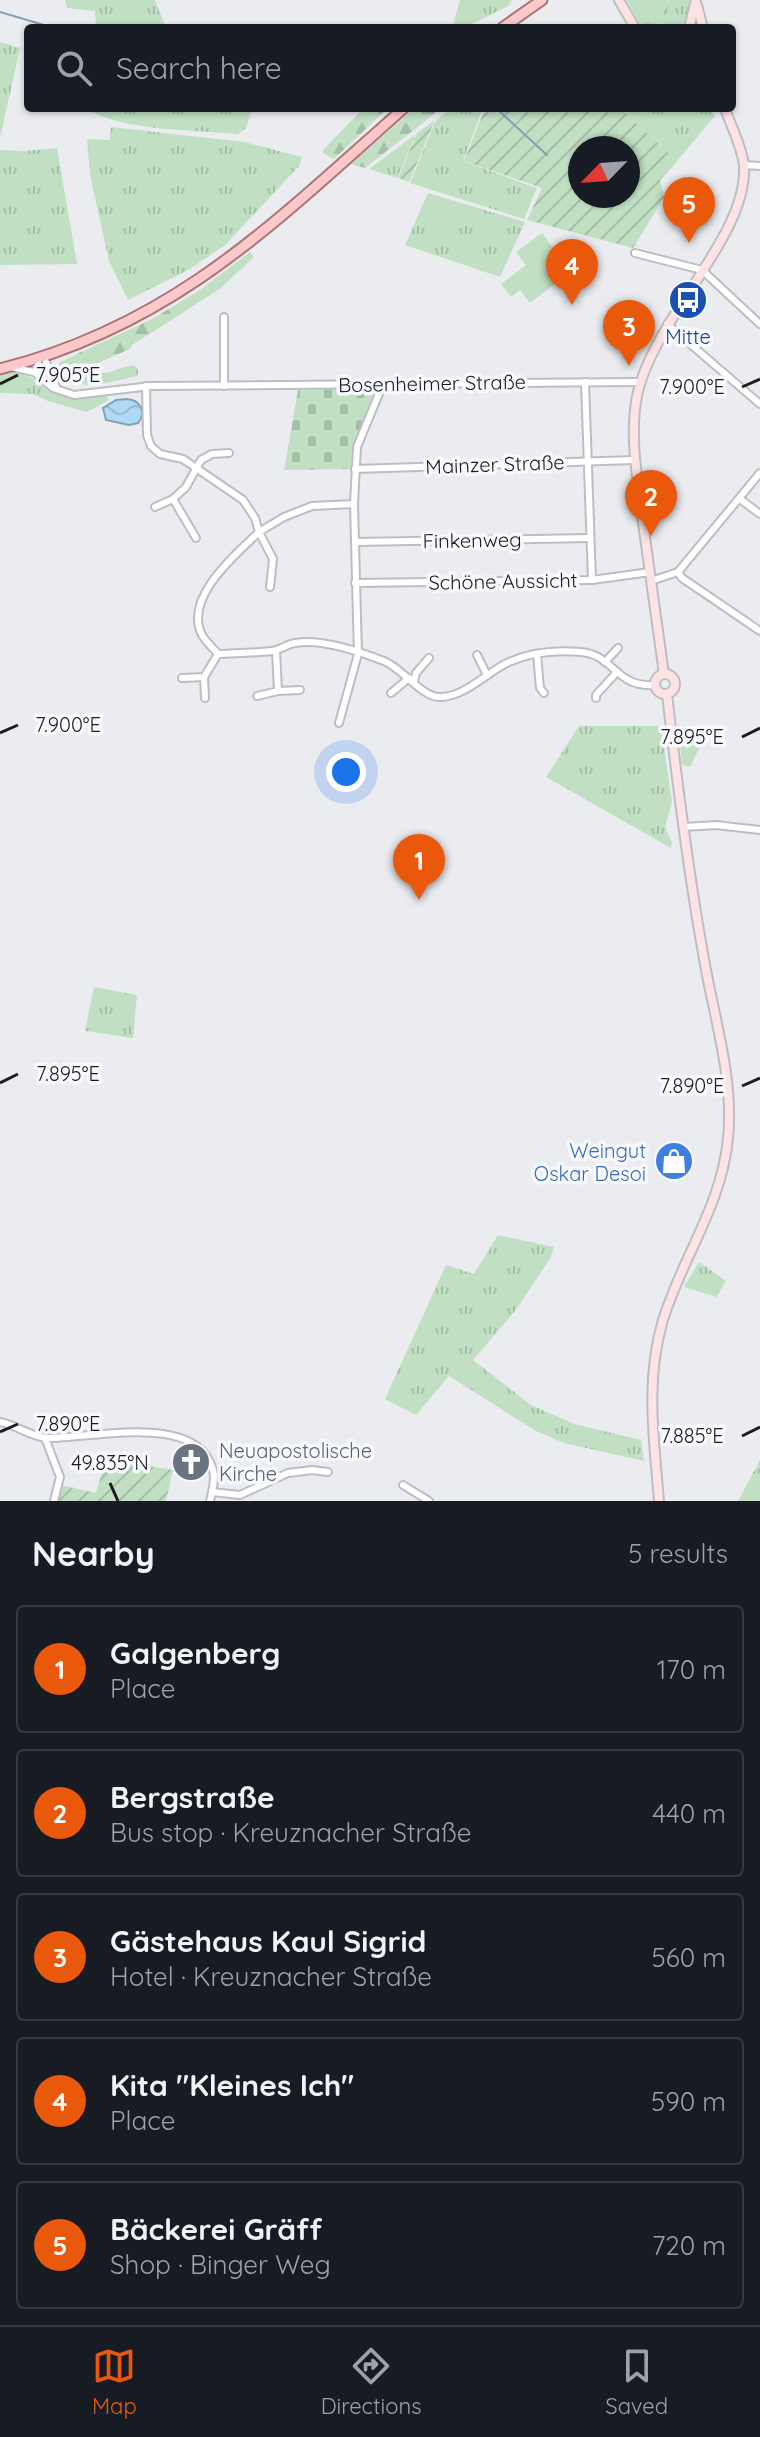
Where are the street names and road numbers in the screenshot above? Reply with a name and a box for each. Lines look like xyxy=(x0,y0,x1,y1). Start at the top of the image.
street label: Bosenheimer Straße xyxy=(338,369,526,397)
street label: Mainzer Straße xyxy=(425,449,565,479)
street label: Finkenweg xyxy=(422,527,522,553)
street label: Schöne Aussicht xyxy=(428,567,578,595)

